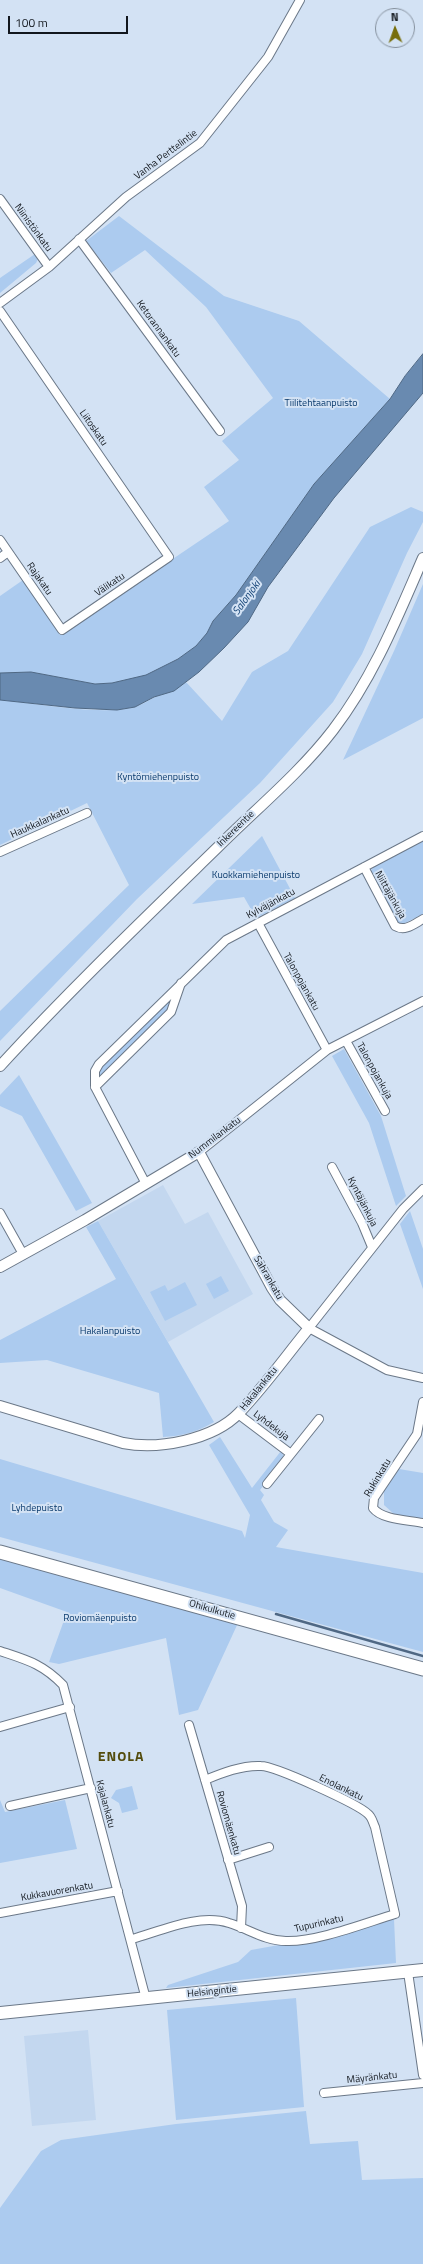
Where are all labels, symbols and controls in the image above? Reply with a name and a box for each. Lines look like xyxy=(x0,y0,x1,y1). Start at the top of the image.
scale bar xyxy=(10,8,130,34)
north arrow xyxy=(375,8,415,48)
text: N xyxy=(391,9,399,25)
text: 100 m xyxy=(15,13,48,32)
street label: Vanha Perttelintie xyxy=(132,127,200,183)
street label: Niinistönkatu xyxy=(12,202,54,254)
street label: Ketorannankatu xyxy=(133,298,183,360)
park label: Tiilitehtaanpuisto xyxy=(284,398,358,410)
street label: Liitoskatu xyxy=(76,408,110,448)
street label: Rajakatu xyxy=(23,560,55,598)
street label: Välikatu xyxy=(93,571,127,599)
water label: Salonjoki xyxy=(230,578,264,618)
park label: Kyntömiehenpuisto xyxy=(117,772,199,784)
street label: Haukkalankatu xyxy=(9,805,71,841)
street label: Inkereentie xyxy=(215,808,257,850)
street label: Niittäjänkuja xyxy=(372,869,408,921)
park label: Kuokkamiehenpuisto xyxy=(212,870,300,882)
street label: Kylväjänkatu xyxy=(245,886,297,922)
street label: Talonpojankatu xyxy=(280,951,322,1013)
street label: Talonpojankuja xyxy=(354,1041,394,1101)
street label: Nummilankatu xyxy=(187,1114,243,1162)
street label: Kyntäjänkuja xyxy=(344,1175,380,1229)
street label: Sahrankatu xyxy=(251,1254,285,1302)
park label: Hakalanpuisto xyxy=(80,1326,140,1338)
street label: Hakalankatu xyxy=(238,1365,280,1413)
street label: Lyhdekuja xyxy=(251,1409,291,1443)
street label: Rukinkatu xyxy=(362,1457,394,1499)
park label: Lyhdepuisto xyxy=(11,1503,63,1515)
street label: Ohikulkutie xyxy=(188,1598,236,1622)
park label: Roviomäenpuisto xyxy=(63,1613,137,1625)
district label: ENOLA xyxy=(98,1750,144,1766)
street label: Enolankatu xyxy=(317,1772,365,1804)
street label: Kajalankatu xyxy=(93,1779,117,1829)
street label: Roviomäenkatu xyxy=(213,1790,243,1856)
street label: Kukkavuorenkatu xyxy=(20,1880,94,1904)
street label: Tupurinkatu xyxy=(293,1913,345,1935)
street label: Helsingintie xyxy=(187,1983,237,2001)
street label: Mäyränkatu xyxy=(346,2069,398,2087)

